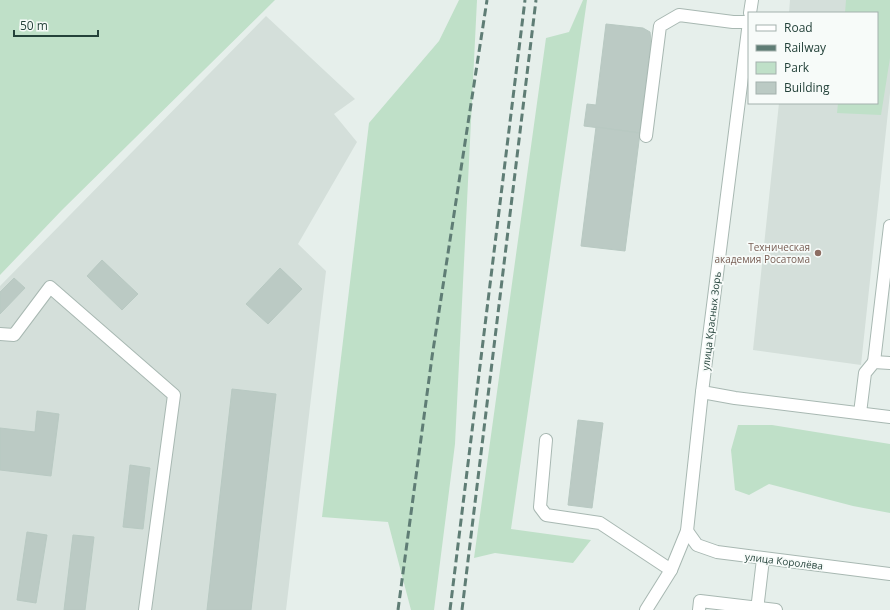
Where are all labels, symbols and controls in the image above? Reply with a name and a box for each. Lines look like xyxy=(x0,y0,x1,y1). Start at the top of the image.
scale bar xyxy=(14,12,98,38)
legend xyxy=(748,12,878,104)
text: 50 m xyxy=(20,17,48,34)
text: Road xyxy=(784,19,813,36)
text: Railway xyxy=(784,39,827,56)
text: Park xyxy=(784,59,810,76)
text: Building xyxy=(784,79,830,96)
place label: Техническая академия Росатома xyxy=(715,240,810,266)
marker: Техническая академия Росатома xyxy=(813,248,823,258)
street label: улица Красных Зорь xyxy=(698,271,724,371)
street label: улица Королёва xyxy=(744,549,824,573)

